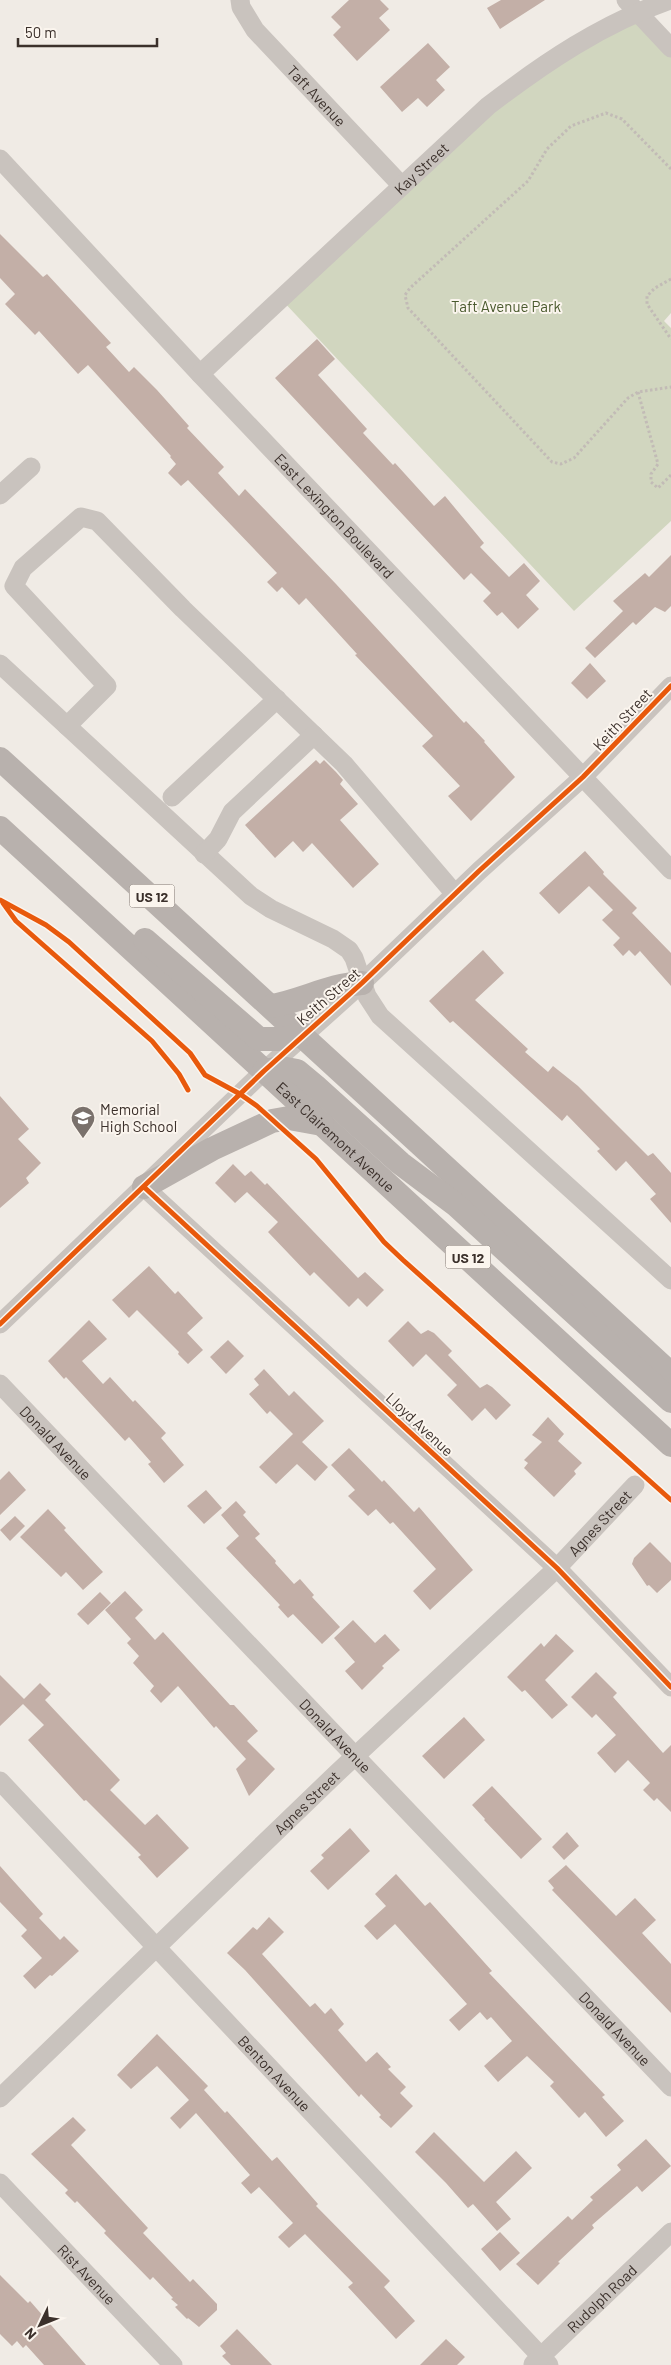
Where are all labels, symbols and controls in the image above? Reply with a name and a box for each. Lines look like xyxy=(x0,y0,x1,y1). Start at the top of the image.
scale bar xyxy=(18,15,156,47)
text: 50 m xyxy=(25,23,57,41)
street label: Taft Avenue xyxy=(284,61,350,130)
street label: Kay Street xyxy=(390,139,452,198)
park label: Taft Avenue Park xyxy=(451,297,561,315)
street label: East Lexington Boulevard xyxy=(271,449,398,582)
street label: Keith Street xyxy=(589,684,655,754)
road number: US 12 xyxy=(130,884,174,908)
street label: Keith Street xyxy=(293,964,363,1028)
street label: East Clairemont Avenue xyxy=(273,1078,399,1196)
place label: Memorial High School xyxy=(100,1100,177,1135)
school or university icon: Memorial High School xyxy=(70,1105,96,1139)
road number: US 12 xyxy=(446,1246,490,1268)
street label: Lloyd Avenue xyxy=(383,1388,457,1460)
street label: Donald Avenue xyxy=(16,1402,95,1483)
street label: Agnes Street xyxy=(564,1486,635,1559)
street label: Donald Avenue xyxy=(296,1695,375,1776)
street label: Agnes Street xyxy=(270,1767,343,1838)
street label: Donald Avenue xyxy=(576,1988,655,2069)
street label: Benton Avenue xyxy=(235,2031,315,2115)
street label: Rist Avenue xyxy=(54,2240,120,2308)
street label: Rudolph Road xyxy=(563,2261,640,2336)
north arrow xyxy=(15,2300,65,2350)
text: N xyxy=(21,2325,40,2343)

